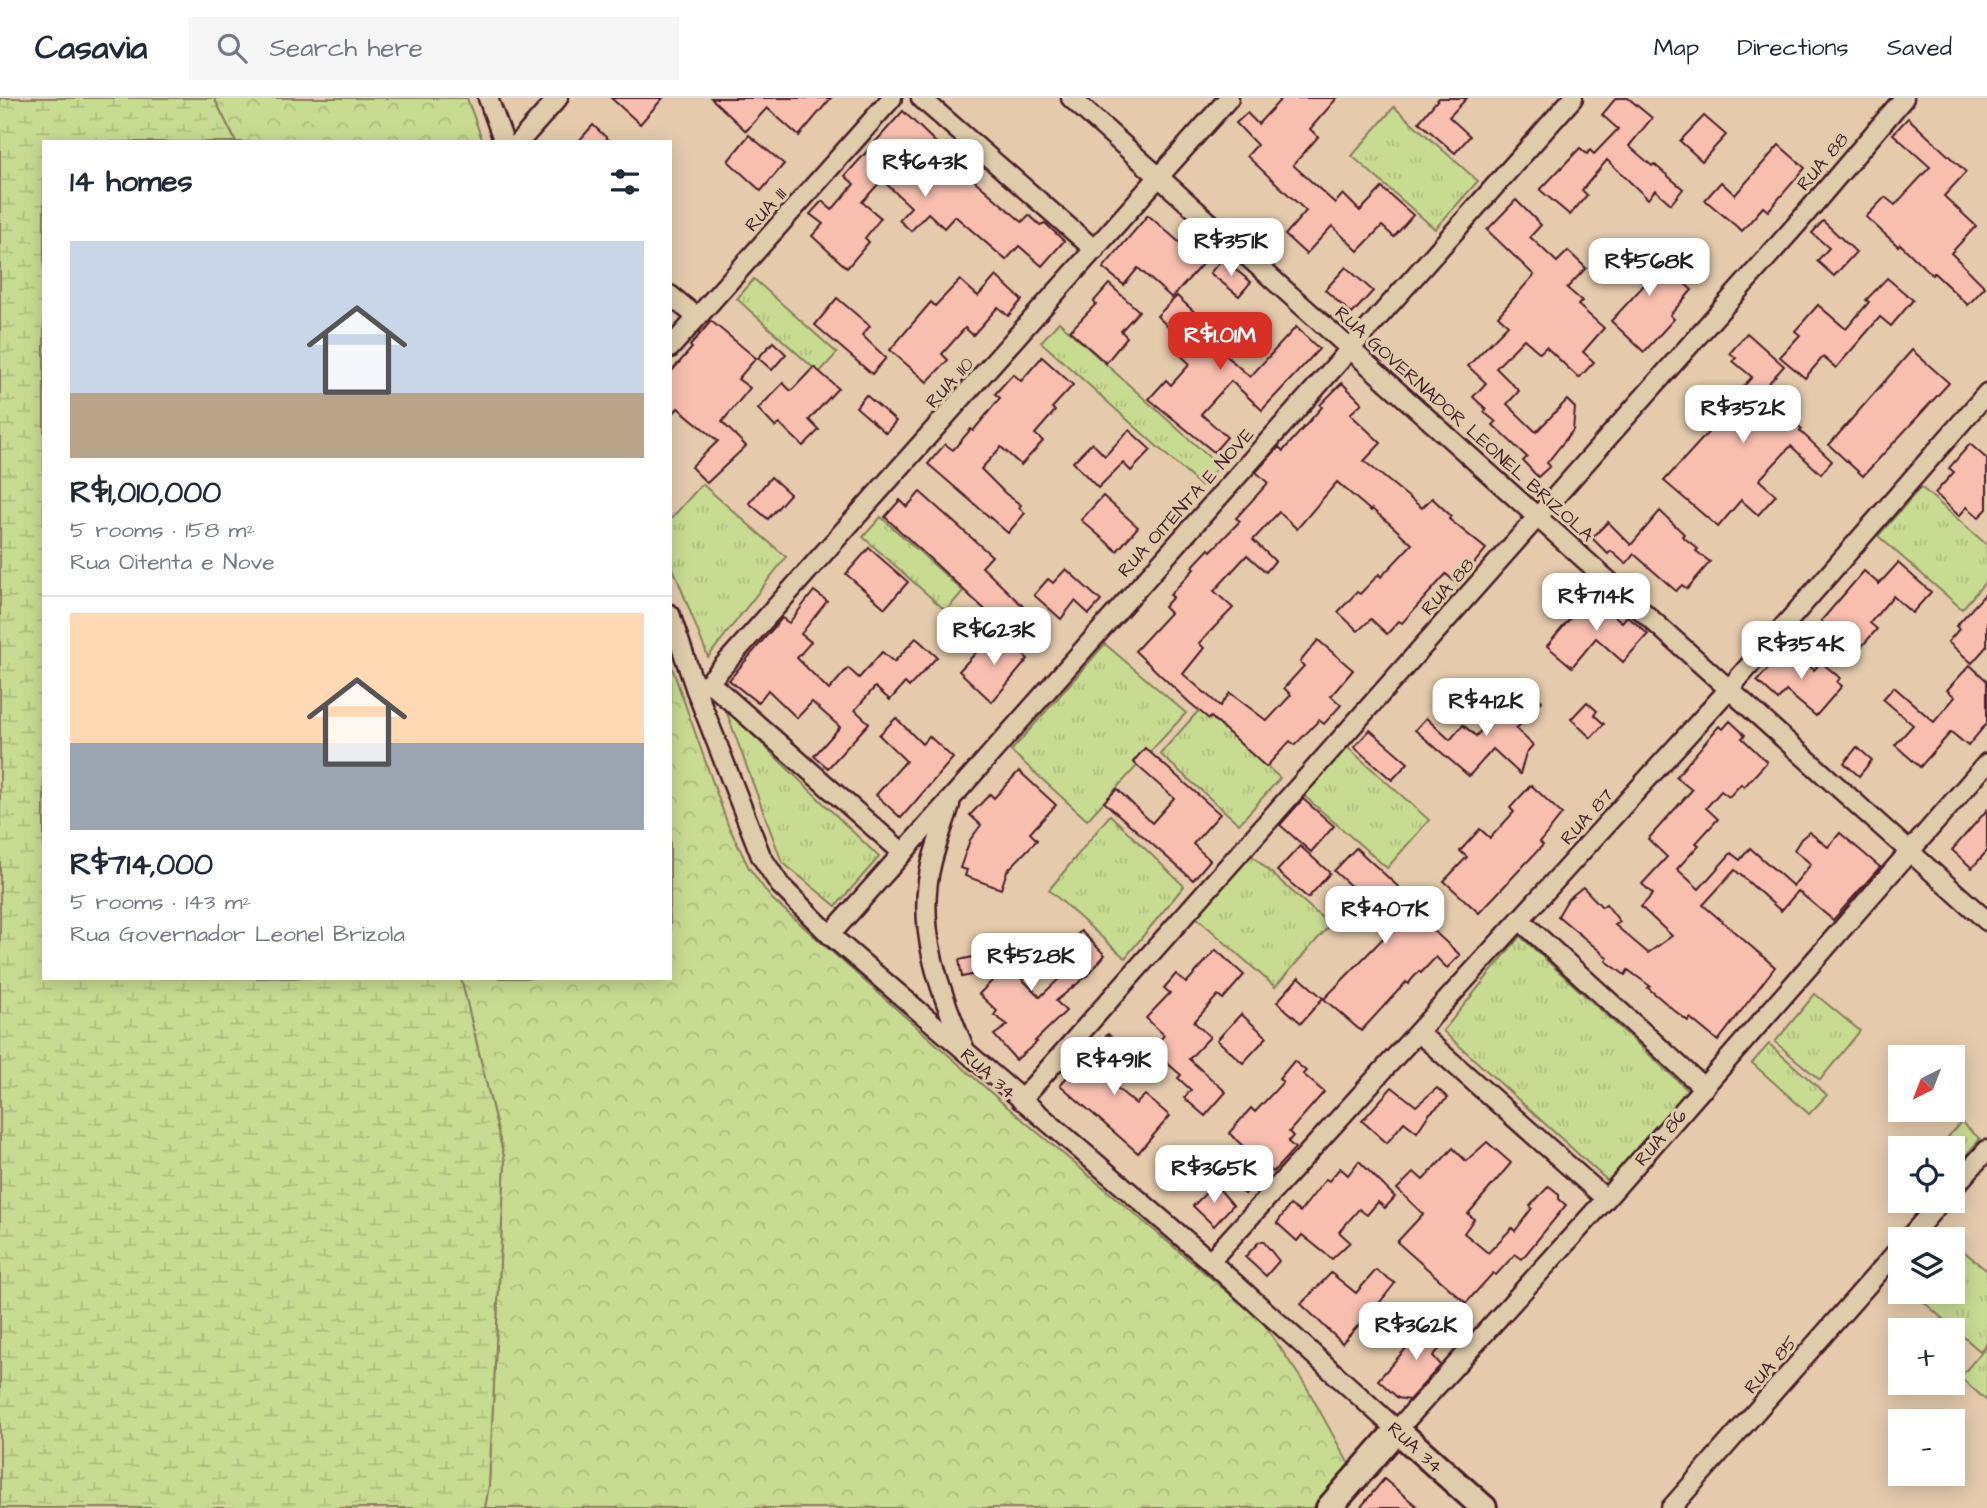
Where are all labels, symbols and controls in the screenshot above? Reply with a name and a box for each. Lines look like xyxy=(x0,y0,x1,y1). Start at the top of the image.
search box xyxy=(189,17,679,80)
text: Casavia xyxy=(35,25,147,71)
icon: search xyxy=(213,29,251,67)
text: Search here xyxy=(269,30,423,66)
text: Map xyxy=(1654,31,1699,65)
text: Directions xyxy=(1737,31,1849,65)
text: Saved xyxy=(1887,31,1952,65)
street label: RUA 88 xyxy=(1791,127,1856,197)
pin: R$643K xyxy=(868,140,982,199)
text: R$643K xyxy=(883,146,967,178)
text: 14 homes xyxy=(70,161,193,203)
icon: filters xyxy=(606,163,644,201)
street label: RUA 111 xyxy=(739,181,794,238)
pin: R$351K xyxy=(1174,218,1288,278)
text: R$351K xyxy=(1194,225,1268,257)
pin: R$568K xyxy=(1592,238,1706,298)
text: R$568K xyxy=(1605,245,1693,277)
icon: home xyxy=(294,287,420,413)
street label: RUA GOVERNADOR LEONEL BRIZOLA xyxy=(1328,300,1600,548)
pin: R$1.01M xyxy=(1155,313,1285,372)
text: R$1.01M xyxy=(1184,319,1256,351)
street label: RUA 110 xyxy=(920,351,981,415)
pin: R$352K xyxy=(1686,386,1800,445)
text: R$352K xyxy=(1701,392,1785,424)
street label: RUA OITENTA E NOVE xyxy=(1112,422,1261,584)
text: R$1,010,000 xyxy=(70,472,221,514)
text: 5 rooms · 158 m² xyxy=(70,514,255,546)
text: Rua Oitenta e Nove xyxy=(70,546,275,578)
street label: RUA 88 xyxy=(1415,552,1481,622)
pin: R$714K xyxy=(1539,574,1653,633)
text: R$714K xyxy=(1558,580,1634,612)
pin: R$623K xyxy=(937,608,1051,667)
text: R$623K xyxy=(953,614,1035,646)
pin: R$354K xyxy=(1744,622,1858,681)
text: R$354K xyxy=(1758,628,1844,660)
icon: home xyxy=(294,659,420,785)
pin: R$412K xyxy=(1429,678,1543,738)
text: R$412K xyxy=(1449,685,1523,717)
street label: RUA 87 xyxy=(1554,782,1620,851)
text: R$714,000 xyxy=(70,844,213,886)
text: 5 rooms · 143 m² xyxy=(70,886,251,918)
pin: R$407K xyxy=(1328,886,1442,946)
text: R$407K xyxy=(1341,893,1429,925)
text: Rua Governador Leonel Brizola xyxy=(70,918,405,950)
pin: R$528K xyxy=(974,934,1088,993)
text: R$528K xyxy=(987,940,1075,972)
pin: R$491K xyxy=(1057,1038,1171,1097)
street label: RUA 34 xyxy=(954,1042,1022,1106)
text: R$491K xyxy=(1077,1044,1151,1076)
north arrow xyxy=(1888,1045,1965,1122)
map controls xyxy=(1888,1045,1965,1486)
street label: RUA 86 xyxy=(1629,1103,1694,1173)
button: locate xyxy=(1888,1136,1965,1213)
pin: R$365K xyxy=(1157,1146,1271,1205)
text: R$365K xyxy=(1171,1152,1257,1184)
button: layers xyxy=(1888,1227,1965,1304)
pin: R$362K xyxy=(1359,1302,1473,1362)
text: R$362K xyxy=(1375,1309,1457,1341)
button: + xyxy=(1888,1318,1965,1395)
street label: RUA 85 xyxy=(1738,1329,1805,1400)
button: − xyxy=(1888,1409,1965,1486)
street label: RUA 34 xyxy=(1381,1416,1449,1480)

